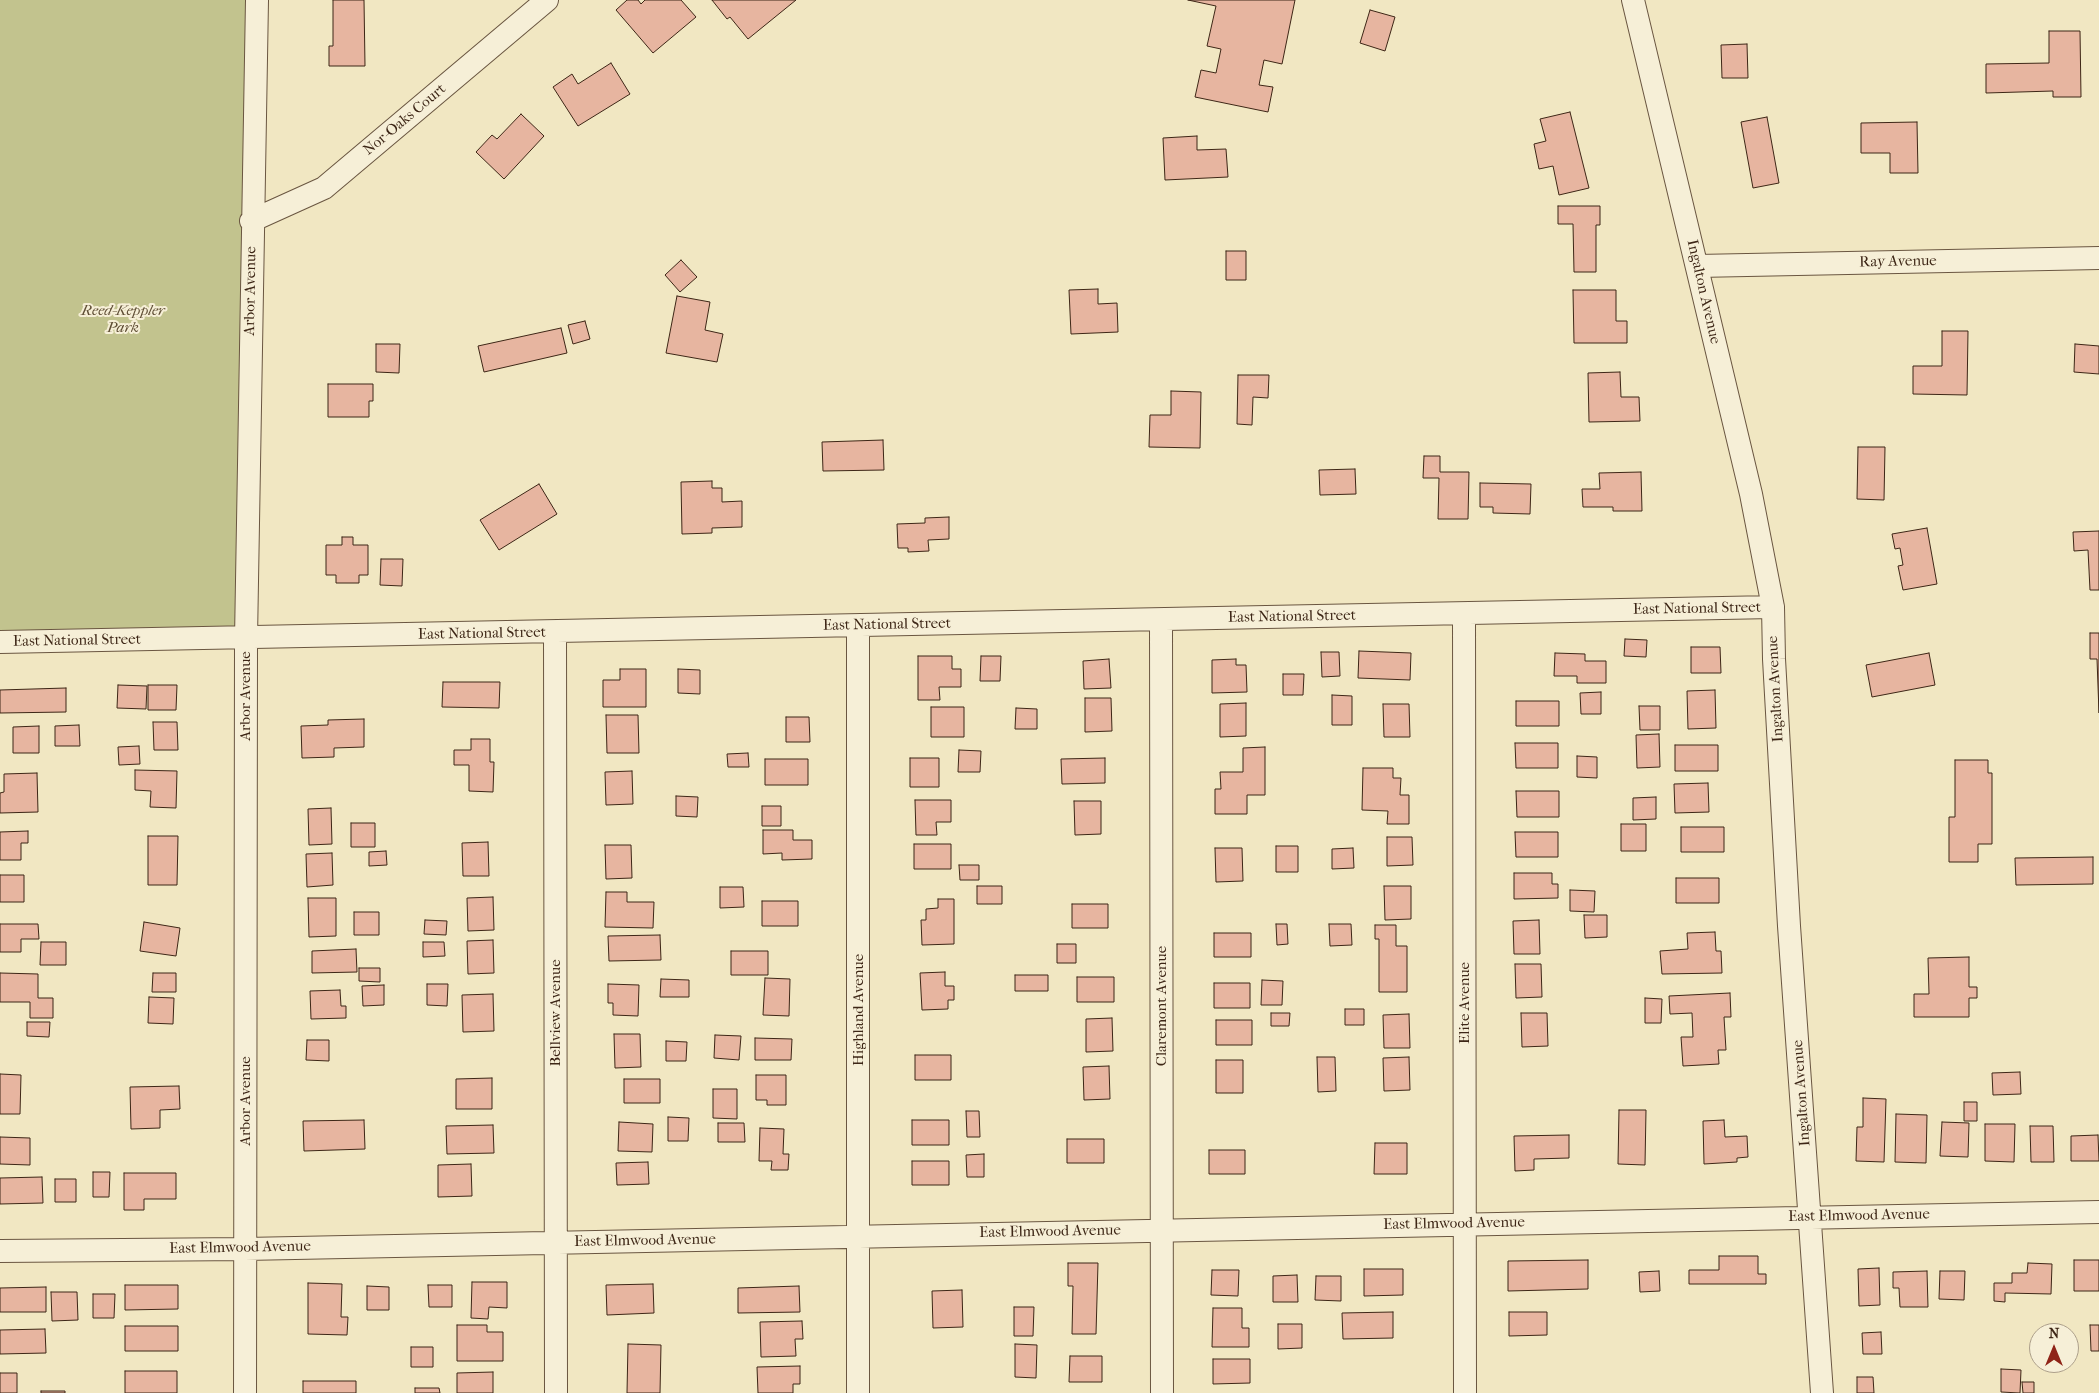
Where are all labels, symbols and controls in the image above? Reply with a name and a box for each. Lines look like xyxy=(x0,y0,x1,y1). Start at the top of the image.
street label: Nor-Oaks Court xyxy=(360,80,450,160)
street label: Ingalton Avenue xyxy=(1682,238,1724,346)
street label: Arbor Avenue xyxy=(241,246,261,336)
street label: Ray Avenue xyxy=(1859,252,1937,272)
park label: Reed-Keppler Park xyxy=(81,302,165,337)
street label: East National Street xyxy=(1633,599,1761,619)
street label: East National Street xyxy=(1228,607,1356,627)
street label: East National Street xyxy=(823,615,951,635)
street label: East National Street xyxy=(418,624,546,644)
street label: East National Street xyxy=(13,631,141,651)
street label: Ingalton Avenue xyxy=(1764,635,1788,743)
street label: Arbor Avenue xyxy=(237,651,255,741)
street label: Claremont Avenue xyxy=(1153,946,1171,1066)
street label: Highland Avenue xyxy=(850,954,868,1066)
street label: Bellview Avenue xyxy=(547,959,565,1067)
street label: Elite Avenue xyxy=(1456,962,1474,1044)
street label: Ingalton Avenue xyxy=(1789,1039,1815,1147)
street label: Arbor Avenue xyxy=(237,1056,255,1146)
street label: East Elmwood Avenue xyxy=(1788,1206,1930,1226)
street label: East Elmwood Avenue xyxy=(1383,1214,1525,1234)
street label: East Elmwood Avenue xyxy=(979,1222,1121,1242)
street label: East Elmwood Avenue xyxy=(574,1231,716,1251)
street label: East Elmwood Avenue xyxy=(169,1238,311,1258)
north arrow xyxy=(2029,1323,2079,1373)
text: N xyxy=(2049,1325,2059,1342)

